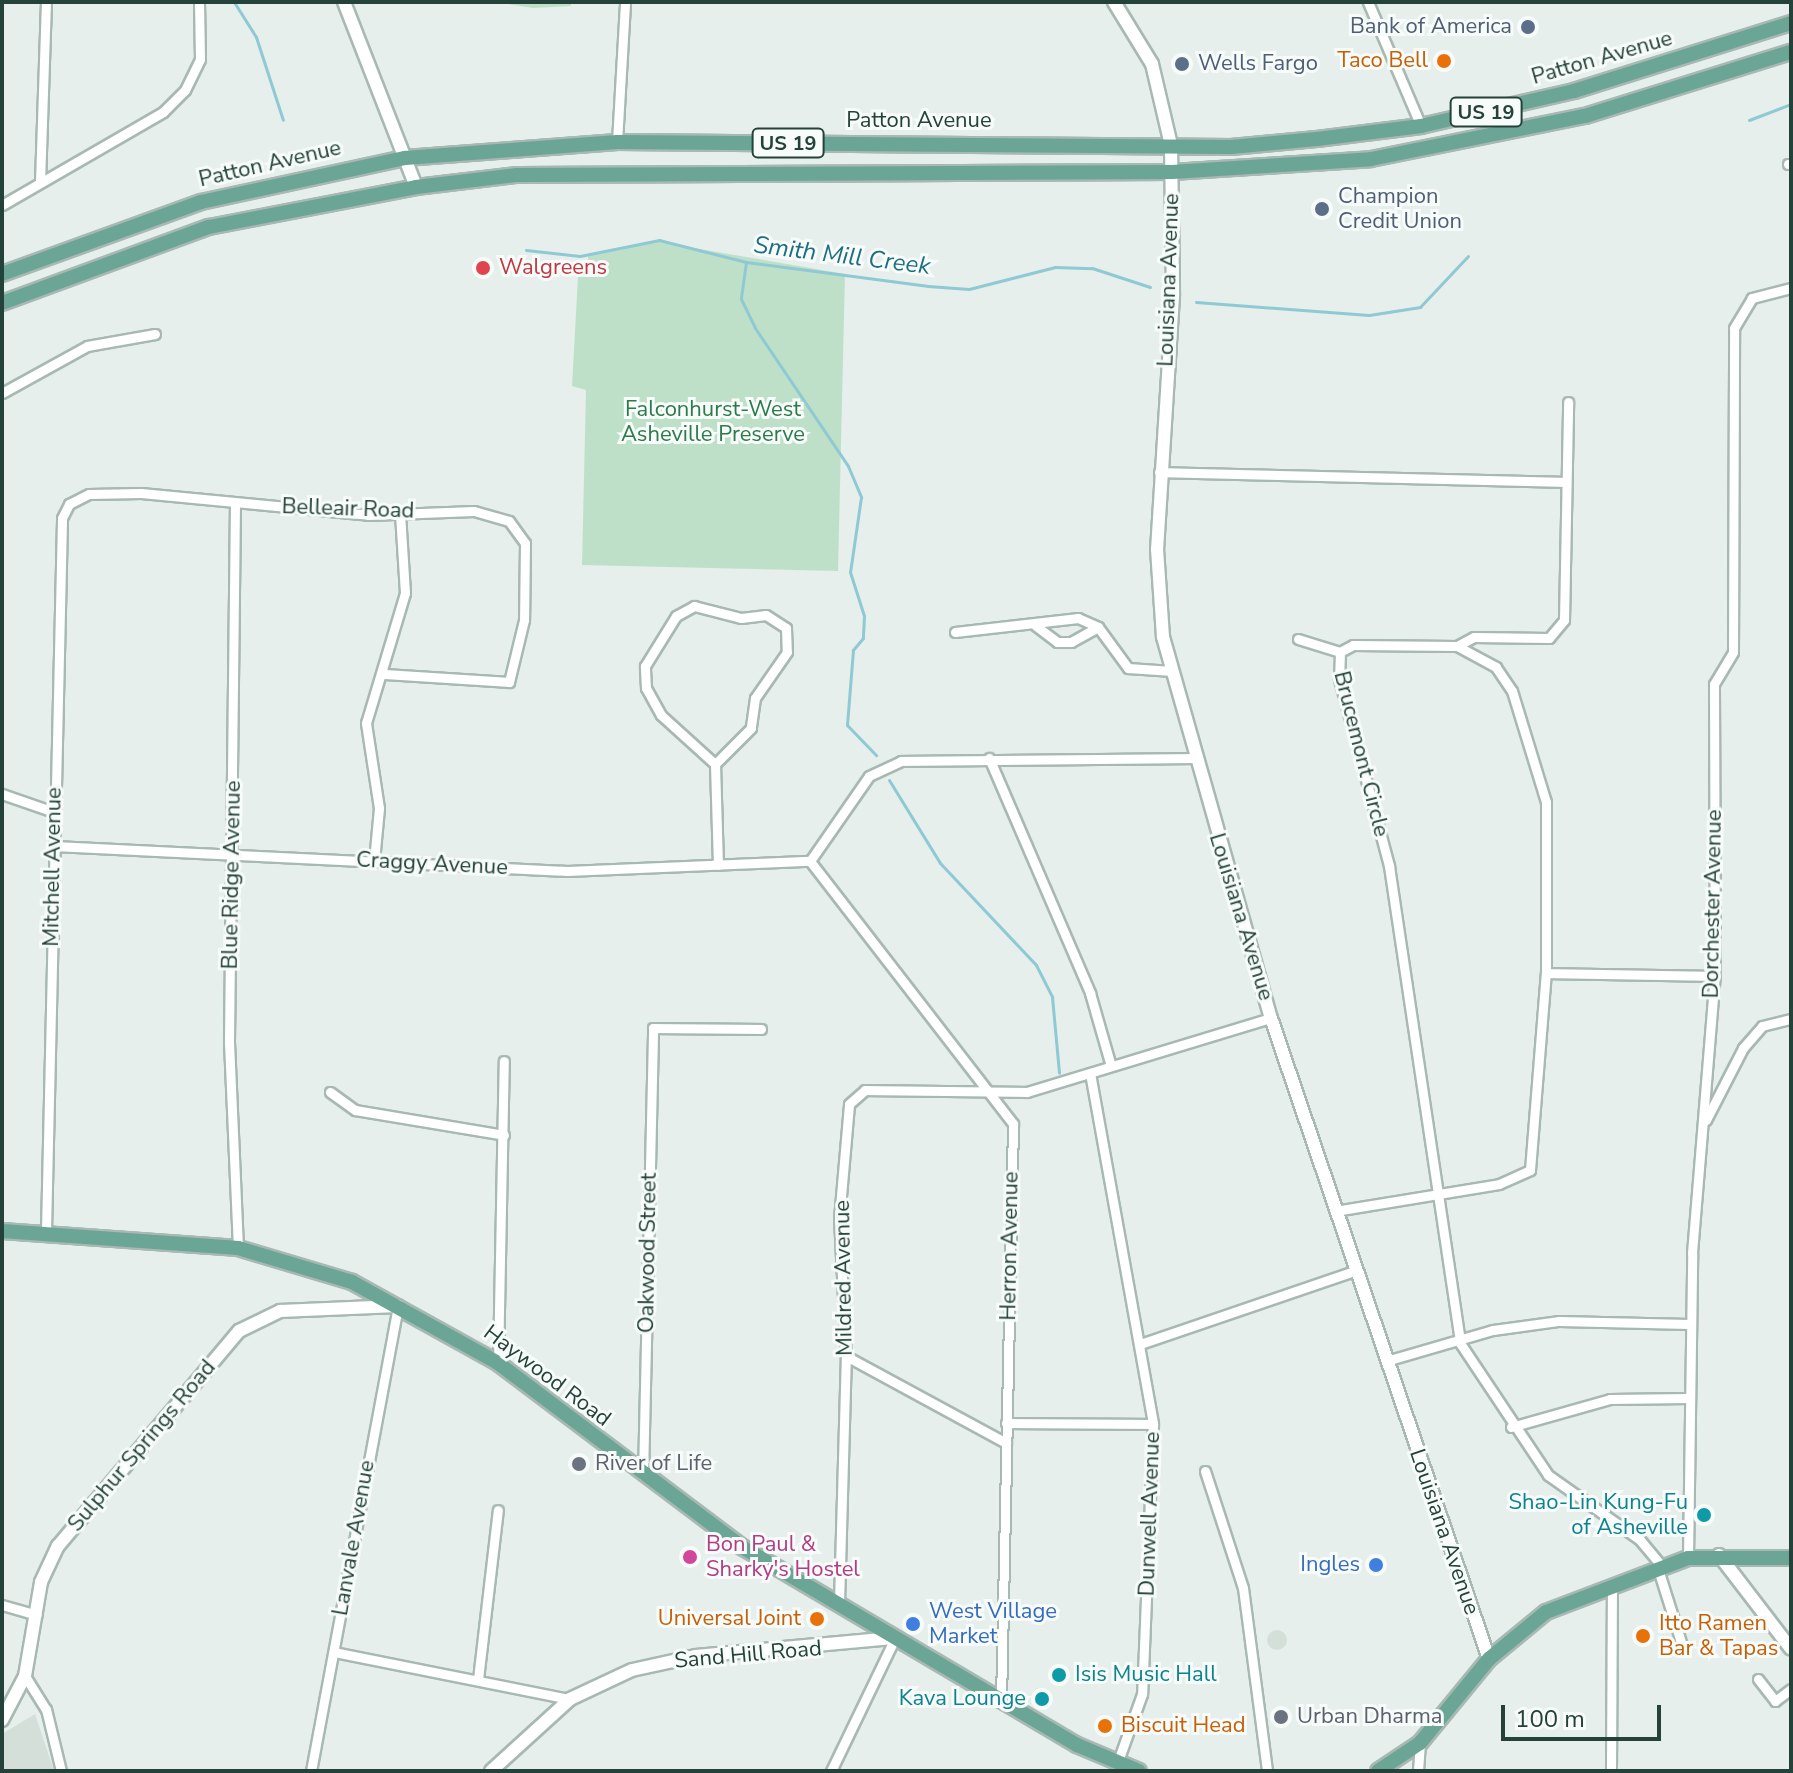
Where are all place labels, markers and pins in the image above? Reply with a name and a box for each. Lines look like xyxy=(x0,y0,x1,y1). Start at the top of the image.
place label: Bank of America xyxy=(1350,14,1512,40)
marker: Bank of America xyxy=(1519,18,1537,36)
place label: Taco Bell xyxy=(1337,48,1428,74)
place label: Wells Fargo xyxy=(1198,51,1318,77)
marker: Taco Bell xyxy=(1435,52,1453,70)
marker: Wells Fargo xyxy=(1173,55,1191,73)
place label: Champion Credit Union xyxy=(1338,183,1462,234)
marker: Champion Credit Union xyxy=(1313,200,1331,218)
place label: Walgreens xyxy=(499,255,607,281)
marker: Walgreens xyxy=(474,259,492,277)
place label: River of Life xyxy=(595,1451,712,1477)
marker: River of Life xyxy=(570,1455,588,1473)
place label: Shao-Lin Kung-Fu of Asheville xyxy=(1508,1489,1688,1540)
marker: Shao-Lin Kung-Fu of Asheville xyxy=(1695,1506,1713,1524)
place label: Bon Paul & Sharky's Hostel xyxy=(706,1531,860,1582)
marker: Bon Paul & Sharky's Hostel xyxy=(681,1548,699,1566)
place label: Ingles xyxy=(1300,1552,1360,1578)
marker: Ingles xyxy=(1367,1556,1385,1574)
place label: West Village Market xyxy=(929,1598,1057,1650)
place label: Universal Joint xyxy=(658,1606,801,1632)
marker: Universal Joint xyxy=(808,1610,826,1628)
place label: Itto Ramen Bar & Tapas xyxy=(1659,1610,1778,1662)
marker: West Village Market xyxy=(904,1615,922,1633)
marker: Itto Ramen Bar & Tapas xyxy=(1634,1627,1652,1645)
place label: Isis Music Hall xyxy=(1075,1662,1217,1688)
marker: Isis Music Hall xyxy=(1050,1666,1068,1684)
place label: Kava Lounge xyxy=(899,1686,1026,1712)
marker: Kava Lounge xyxy=(1033,1690,1051,1708)
place label: Urban Dharma xyxy=(1297,1704,1442,1730)
marker: Urban Dharma xyxy=(1272,1708,1290,1726)
place label: Biscuit Head xyxy=(1121,1713,1245,1739)
marker: Biscuit Head xyxy=(1096,1717,1114,1735)

